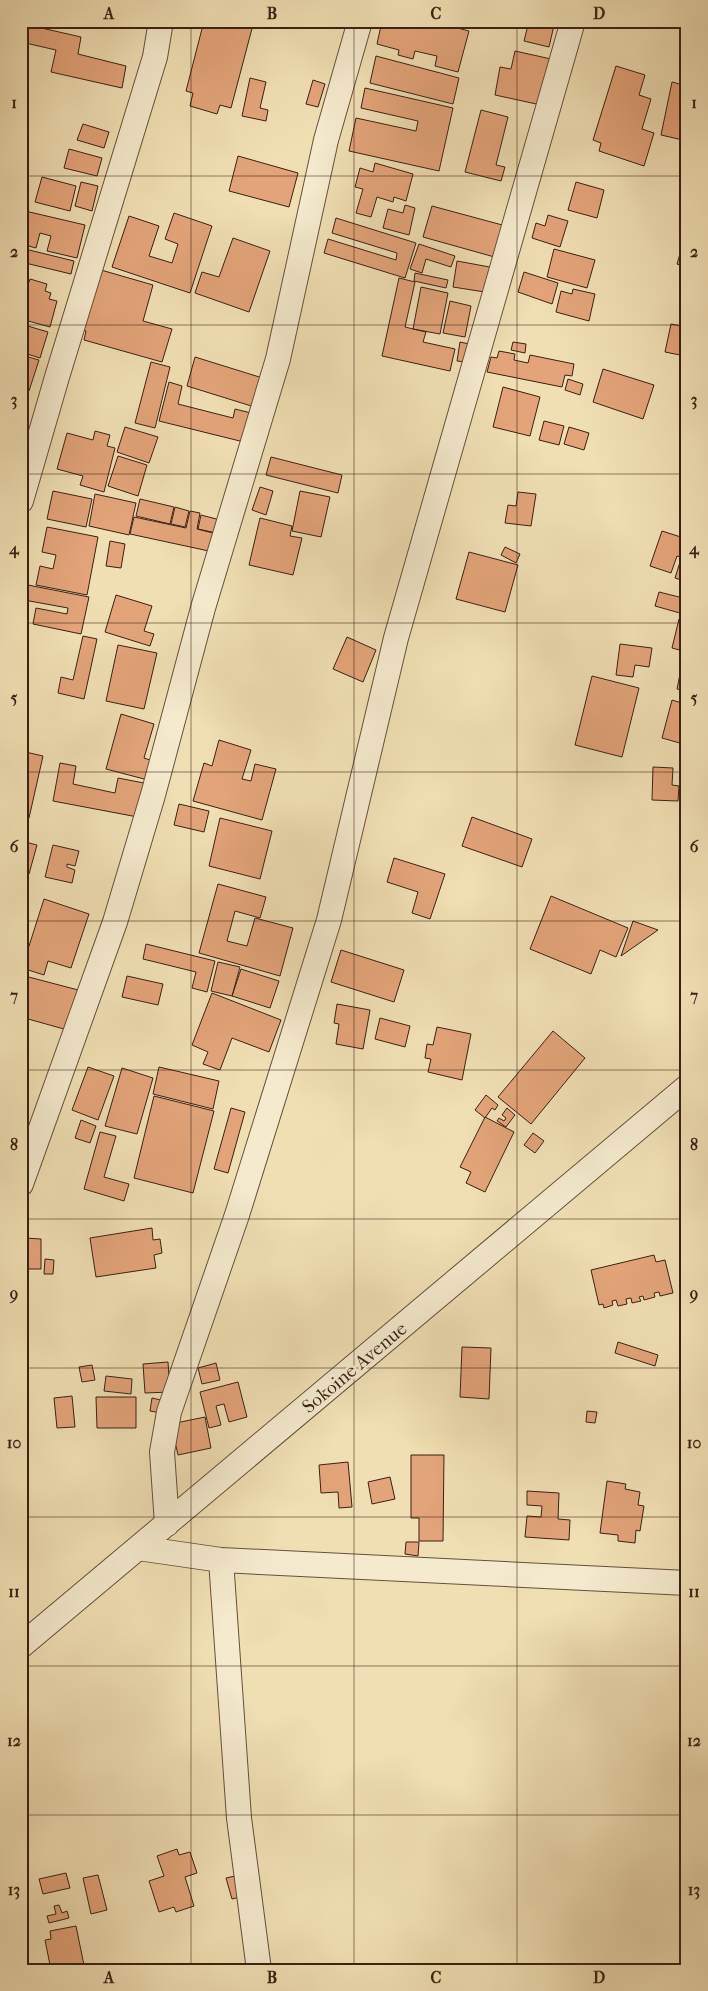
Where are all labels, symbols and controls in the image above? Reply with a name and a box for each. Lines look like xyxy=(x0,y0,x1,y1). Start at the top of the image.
text: A xyxy=(103,4,115,23)
text: B xyxy=(267,4,277,23)
text: C xyxy=(431,4,442,23)
text: D xyxy=(593,4,605,23)
text: 1 xyxy=(11,93,17,112)
text: 1 xyxy=(691,93,697,112)
text: 2 xyxy=(10,242,18,261)
text: 2 xyxy=(690,242,698,261)
text: 3 xyxy=(11,390,17,410)
text: 3 xyxy=(691,390,697,410)
text: 4 xyxy=(8,539,20,559)
text: 4 xyxy=(688,539,700,559)
text: 5 xyxy=(11,688,18,707)
text: 5 xyxy=(691,688,698,707)
text: 6 xyxy=(10,837,19,856)
text: 6 xyxy=(690,837,699,856)
text: 7 xyxy=(9,986,18,1005)
text: 7 xyxy=(689,986,698,1005)
text: 8 xyxy=(10,1135,18,1154)
text: 8 xyxy=(690,1135,698,1154)
text: 9 xyxy=(9,1284,18,1304)
text: 9 xyxy=(689,1284,698,1304)
street label: Sokoine Avenue xyxy=(298,1318,411,1418)
text: 10 xyxy=(7,1433,21,1452)
text: 10 xyxy=(687,1433,701,1452)
text: 11 xyxy=(8,1582,20,1601)
text: 11 xyxy=(688,1582,700,1601)
text: 12 xyxy=(7,1731,21,1750)
text: 12 xyxy=(687,1731,701,1750)
text: 13 xyxy=(8,1880,20,1900)
text: 13 xyxy=(688,1880,700,1900)
text: A xyxy=(103,1968,115,1987)
text: B xyxy=(267,1968,277,1987)
text: C xyxy=(431,1968,442,1987)
text: D xyxy=(593,1968,605,1987)

